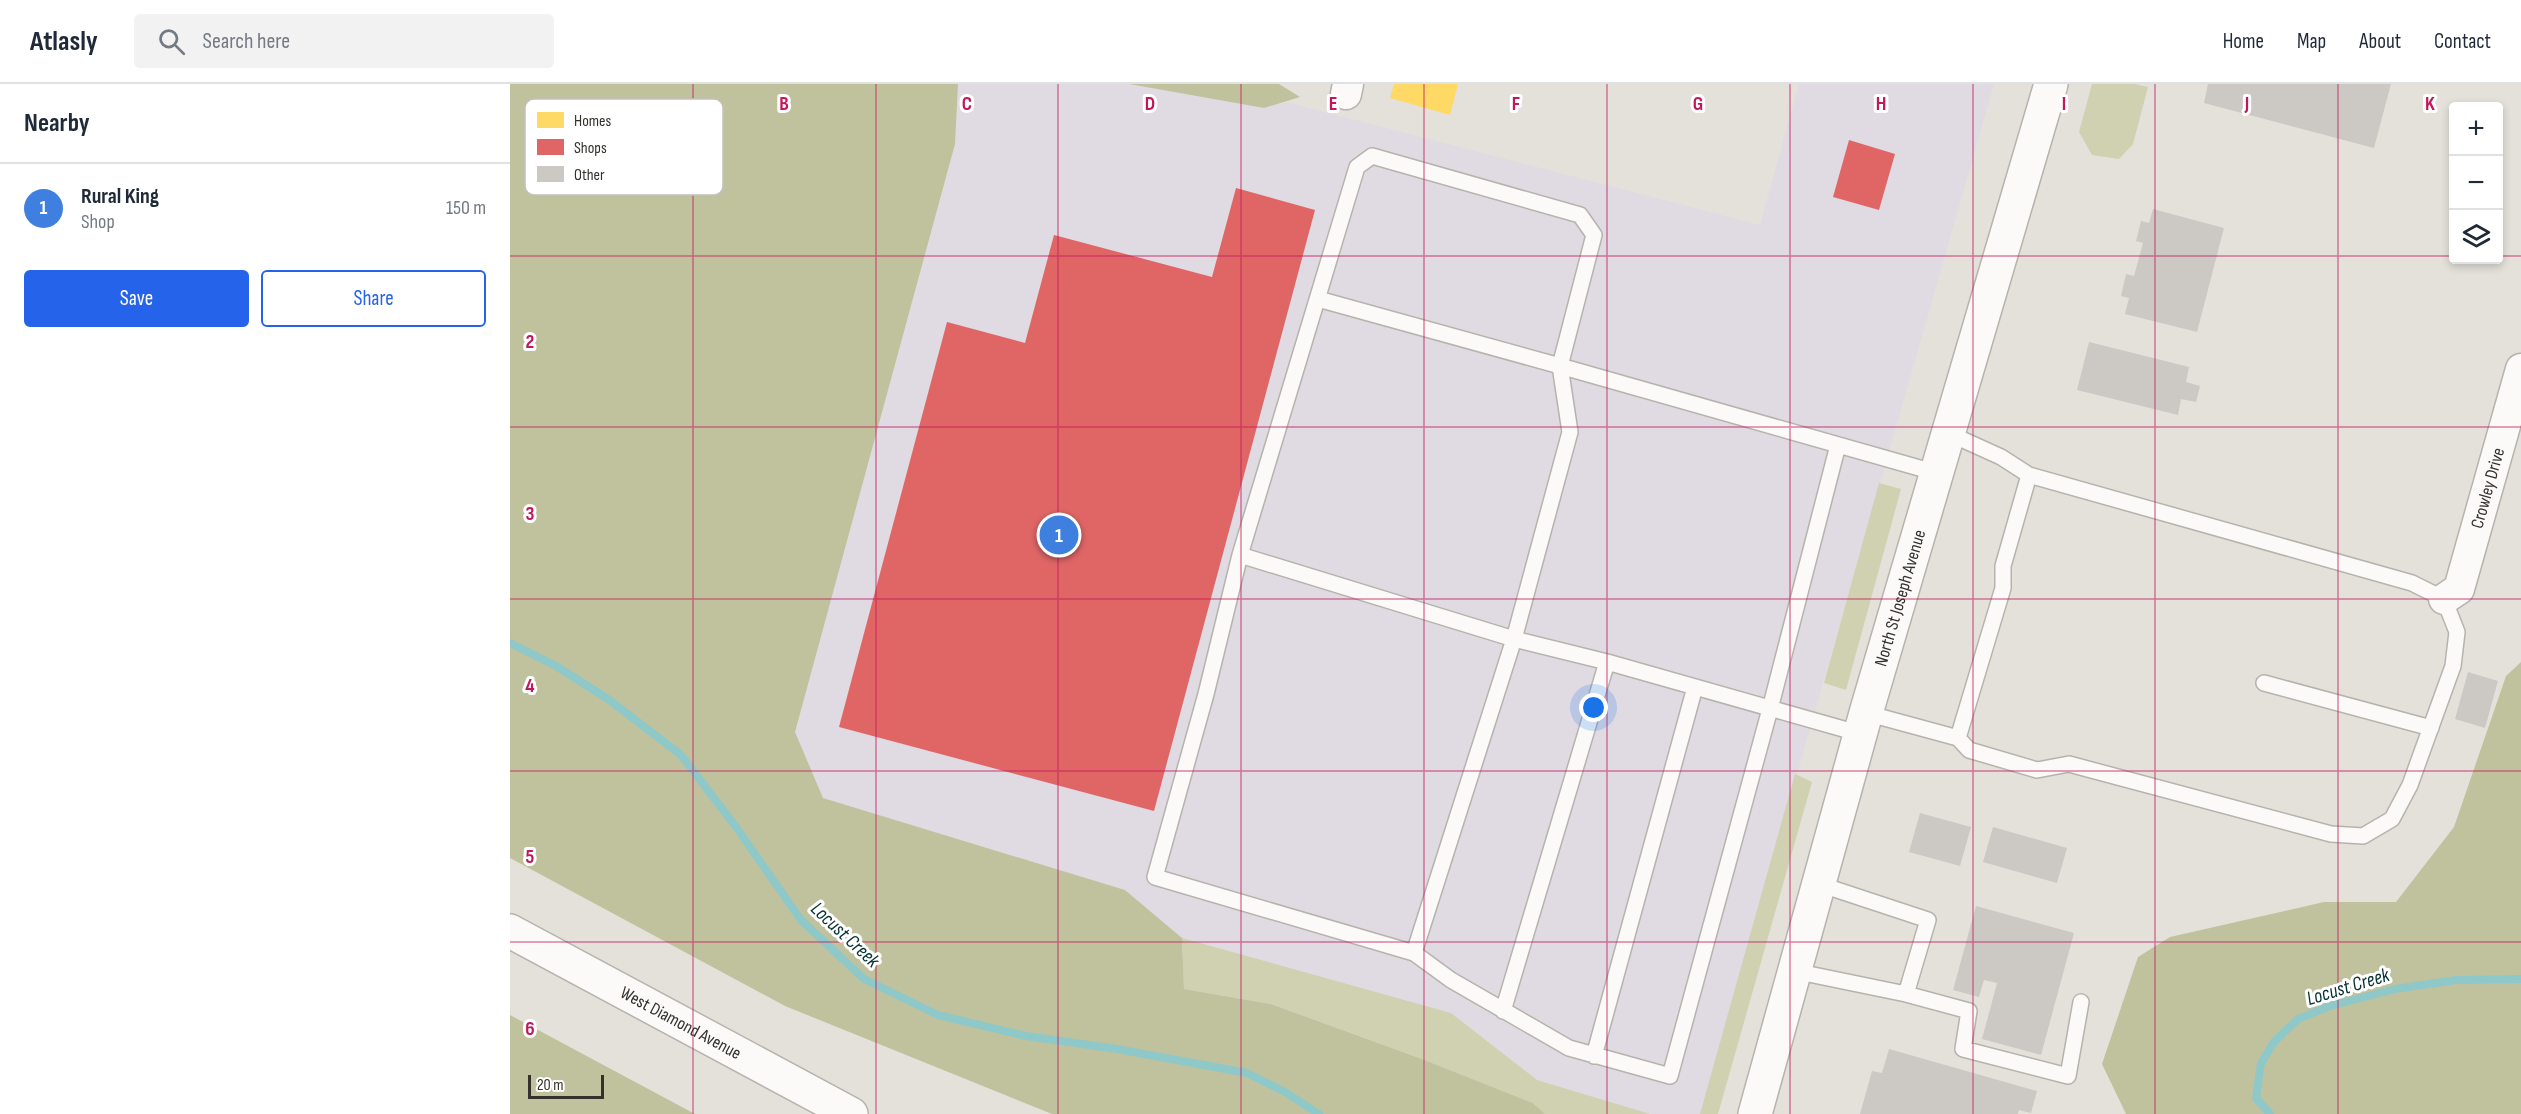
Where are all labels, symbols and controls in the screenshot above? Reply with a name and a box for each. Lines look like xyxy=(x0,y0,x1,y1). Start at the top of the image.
search box xyxy=(134,14,554,68)
text: Atlasly xyxy=(30,25,98,58)
icon: search xyxy=(155,25,188,58)
text: Search here xyxy=(203,28,290,55)
text: Home xyxy=(2223,29,2264,54)
text: Map xyxy=(2297,29,2326,54)
text: About xyxy=(2359,29,2401,54)
text: Contact xyxy=(2434,29,2491,54)
text: B xyxy=(779,92,789,116)
text: C xyxy=(962,92,972,116)
text: D xyxy=(1145,92,1155,116)
text: E xyxy=(1329,92,1337,116)
text: F xyxy=(1512,92,1520,116)
text: G xyxy=(1693,92,1703,116)
text: H xyxy=(1876,92,1886,116)
text: I xyxy=(2062,92,2066,116)
text: J xyxy=(2244,92,2249,116)
text: K xyxy=(2425,92,2435,116)
legend xyxy=(525,99,723,195)
map controls xyxy=(2449,102,2503,264)
button: + xyxy=(2449,102,2503,156)
text: Nearby xyxy=(24,108,90,139)
text: Homes xyxy=(574,112,611,131)
text: Shops xyxy=(574,139,607,158)
button: − xyxy=(2449,156,2503,210)
text: Other xyxy=(574,166,605,185)
text: Rural King xyxy=(81,183,159,210)
text: 1 xyxy=(40,196,47,220)
text: 150 m xyxy=(446,196,486,220)
text: Shop xyxy=(81,210,115,234)
button: layers xyxy=(2449,210,2503,264)
button: Save xyxy=(24,270,249,327)
button: Share xyxy=(261,270,486,327)
text: 2 xyxy=(526,330,534,354)
street label: Crowley Drive xyxy=(2466,445,2509,531)
text: 3 xyxy=(526,502,535,526)
pin: 1 xyxy=(1040,512,1078,558)
street label: North St Joseph Avenue xyxy=(1870,527,1930,669)
text: 4 xyxy=(525,674,535,698)
your location xyxy=(1579,693,1608,722)
text: 5 xyxy=(526,845,535,869)
water label: Locust Creek xyxy=(806,897,885,973)
water label: Locust Creek xyxy=(2304,963,2393,1011)
street label: West Diamond Avenue xyxy=(617,982,745,1064)
text: 6 xyxy=(525,1017,535,1041)
scale bar xyxy=(528,1072,604,1100)
text: 20 m xyxy=(537,1076,564,1095)

